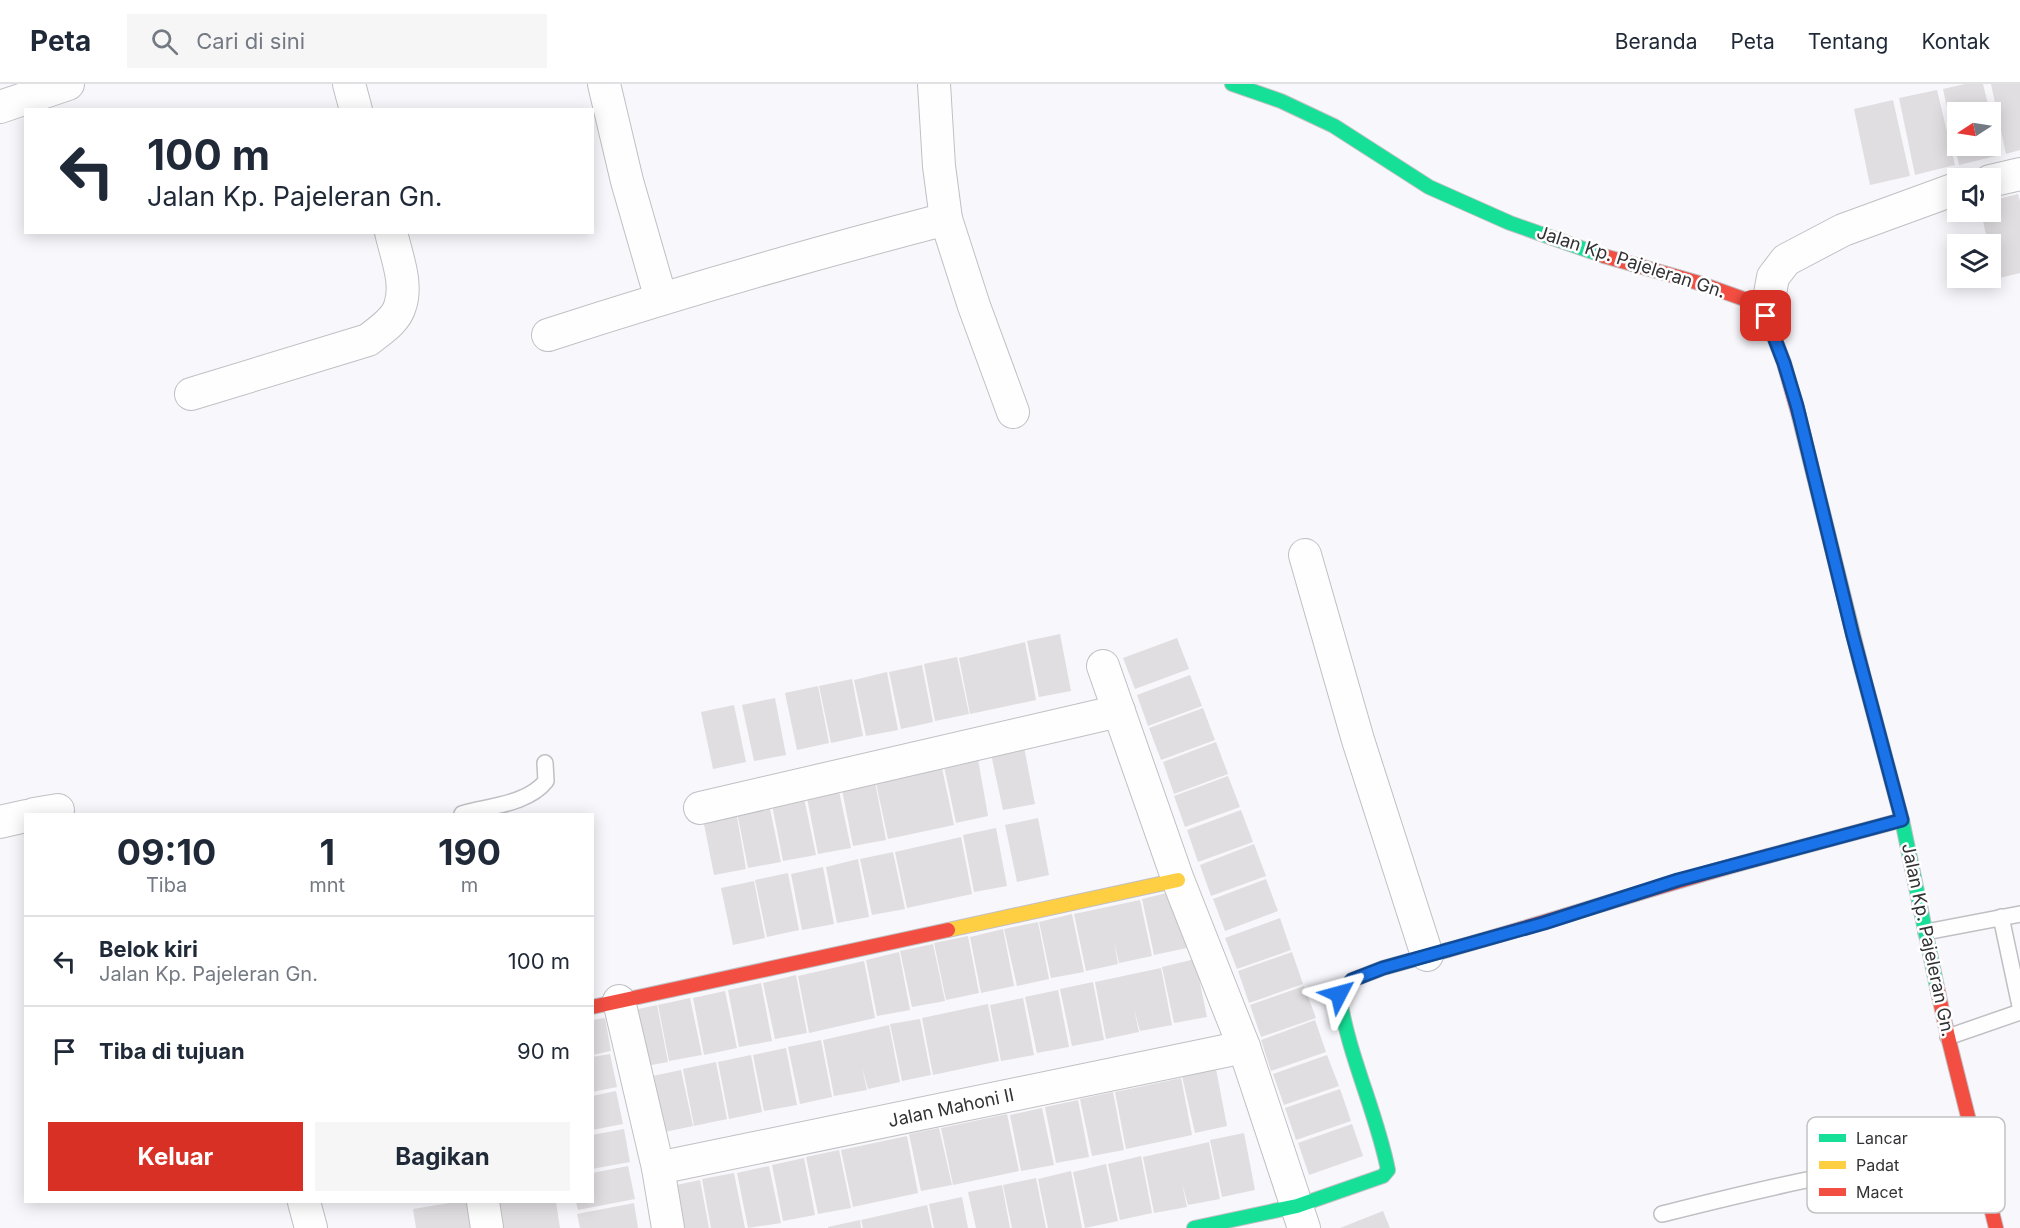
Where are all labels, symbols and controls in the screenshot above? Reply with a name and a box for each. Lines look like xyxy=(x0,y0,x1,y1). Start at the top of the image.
search box xyxy=(127,14,547,68)
text: Peta xyxy=(30,24,91,58)
icon: search xyxy=(148,25,181,58)
text: Cari di sini xyxy=(196,28,305,54)
text: Beranda xyxy=(1615,29,1697,54)
text: Peta xyxy=(1730,29,1775,54)
text: Tentang xyxy=(1808,29,1888,54)
text: Kontak xyxy=(1921,29,1990,54)
north arrow xyxy=(1947,102,2001,156)
map controls xyxy=(1947,102,2001,288)
text: 100 m xyxy=(147,129,270,180)
icon: left xyxy=(48,132,126,210)
button: sound xyxy=(1947,168,2001,222)
text: Jalan Kp. Pajeleran Gn. xyxy=(147,180,443,213)
street label: Jalan Kp. Pajeleran Gn. xyxy=(1534,221,1728,302)
button: layers xyxy=(1947,234,2001,288)
pin xyxy=(1740,290,1791,341)
icon: arrive xyxy=(1749,299,1782,332)
text: 09:10 xyxy=(117,830,216,874)
text: 1 xyxy=(319,830,335,874)
text: 190 xyxy=(438,830,501,874)
street label: Jalan Kp. Pajeleran Gn. xyxy=(1898,841,1959,1038)
text: Tiba xyxy=(146,873,187,897)
text: mnt xyxy=(309,873,345,897)
text: m xyxy=(461,873,478,897)
text: Belok kiri xyxy=(99,936,198,962)
icon: left xyxy=(48,945,81,978)
text: 100 m xyxy=(508,948,570,974)
text: Jalan Kp. Pajeleran Gn. xyxy=(99,962,318,986)
position arrow xyxy=(1307,962,1371,1026)
icon: arrive xyxy=(48,1035,81,1068)
text: Tiba di tujuan xyxy=(99,1038,245,1064)
text: 90 m xyxy=(517,1038,570,1064)
street label: Jalan Mahoni II xyxy=(886,1084,1016,1131)
legend xyxy=(1807,1117,2005,1213)
button: Keluar xyxy=(48,1122,303,1191)
button: Bagikan xyxy=(315,1122,570,1191)
text: Lancar xyxy=(1856,1128,1908,1148)
text: Padat xyxy=(1856,1155,1899,1175)
text: Macet xyxy=(1856,1182,1903,1202)

